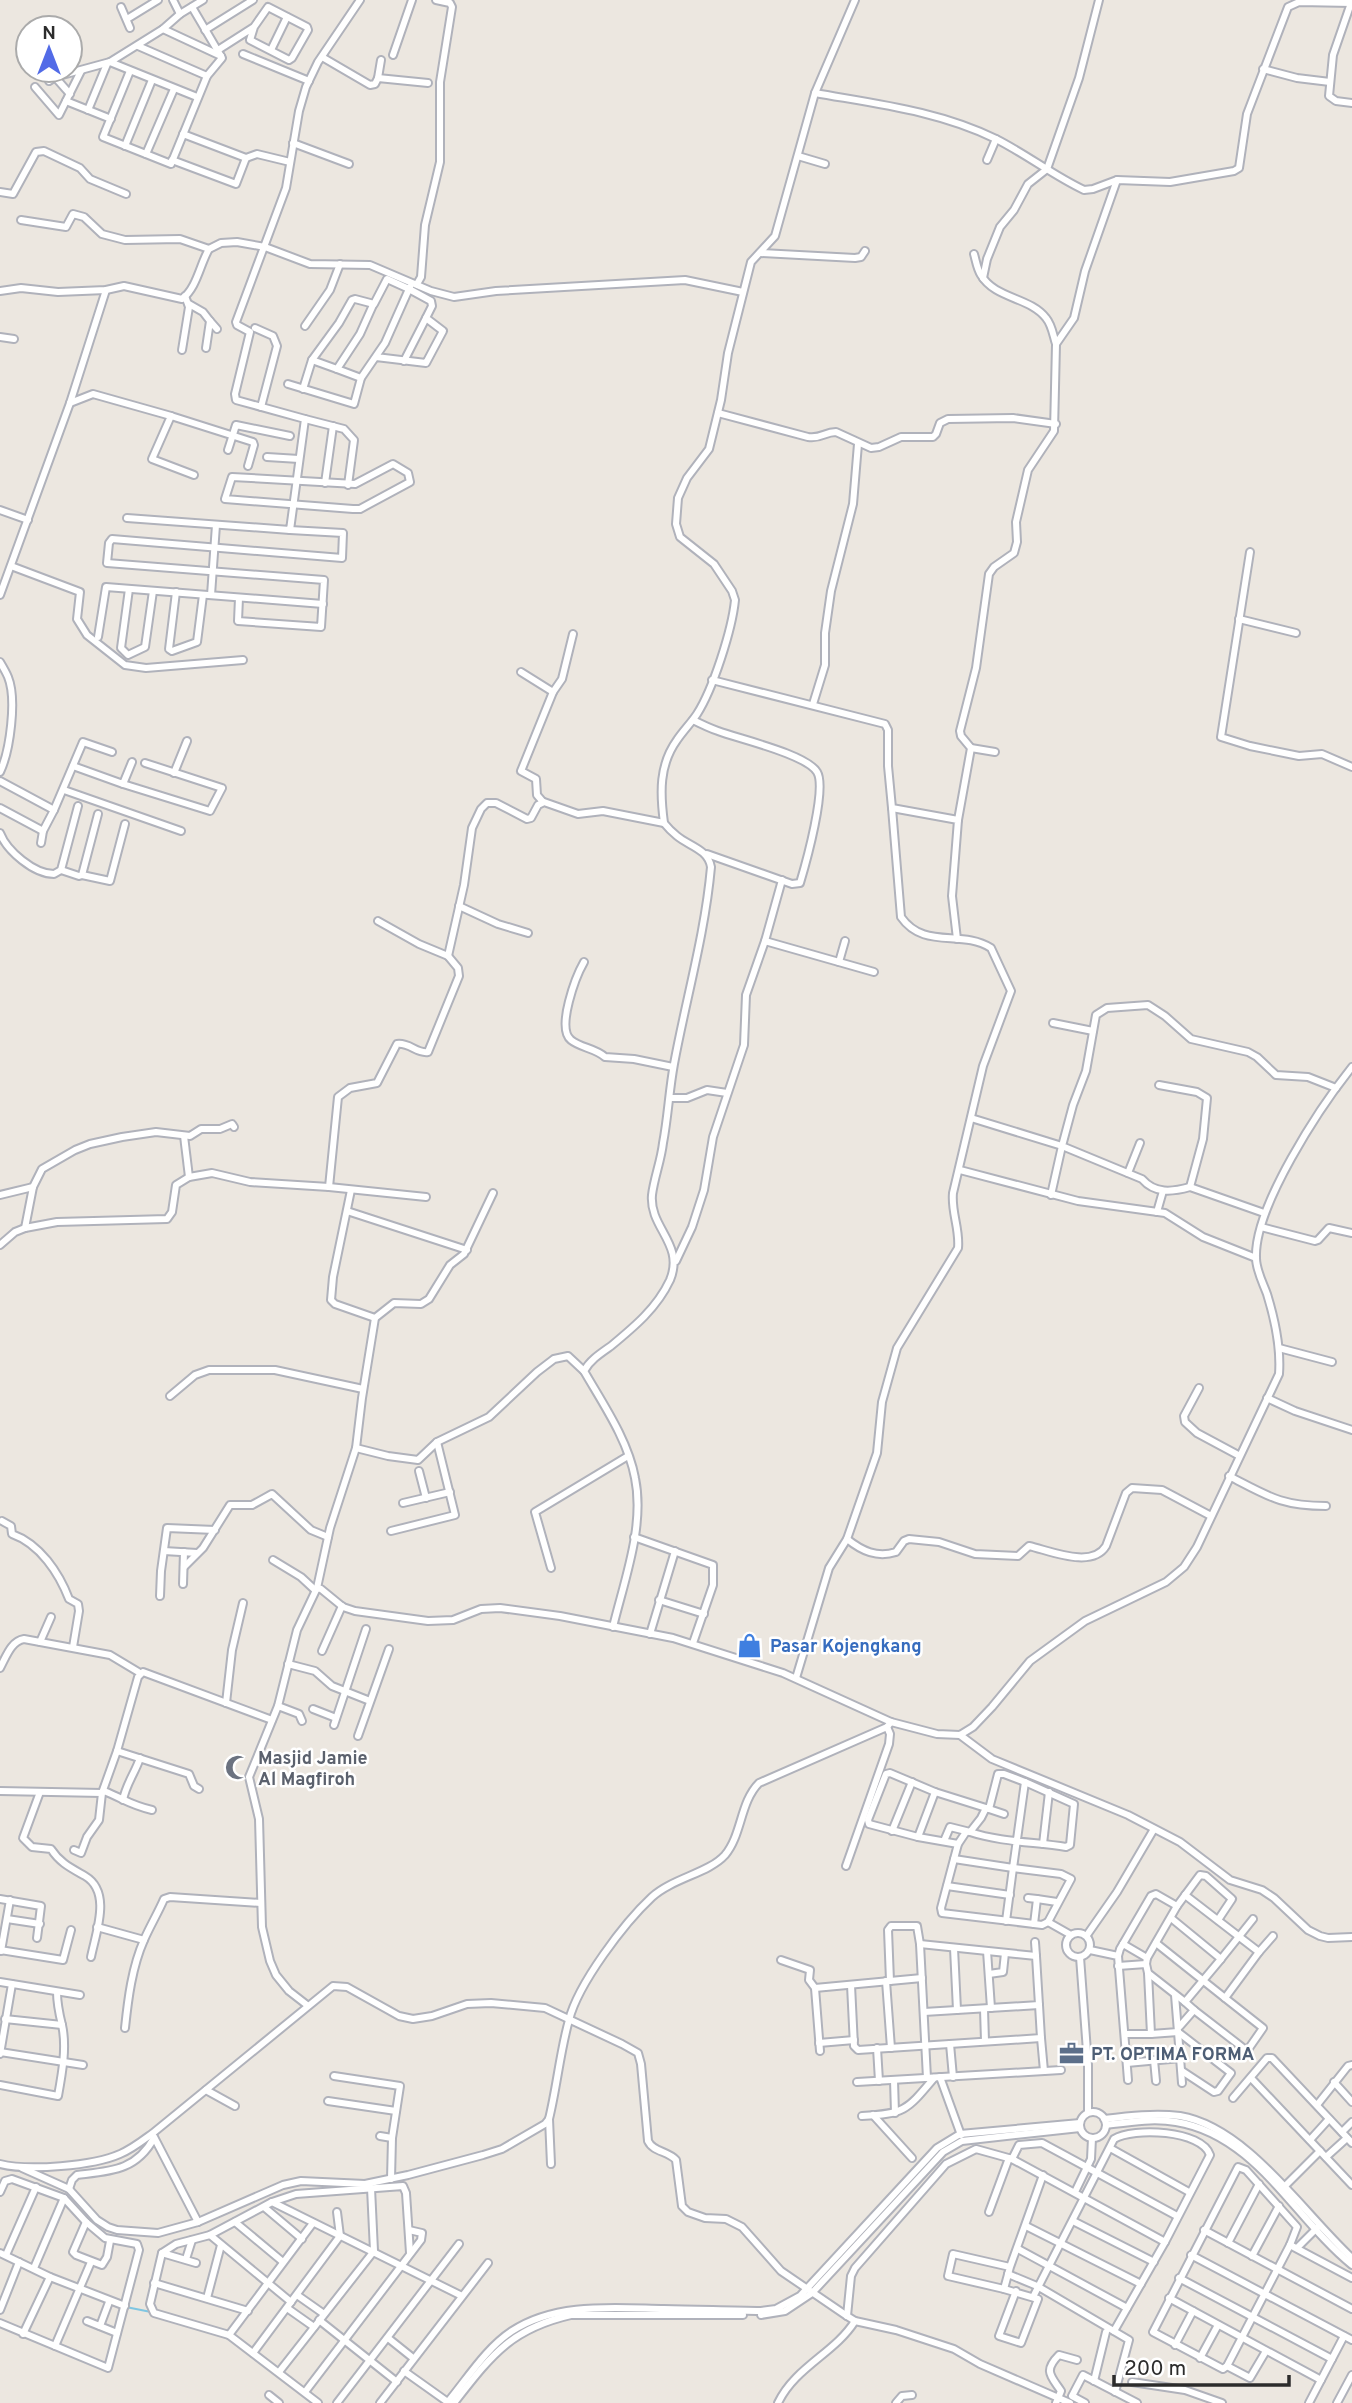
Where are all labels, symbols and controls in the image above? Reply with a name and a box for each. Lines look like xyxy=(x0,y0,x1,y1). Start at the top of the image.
north arrow xyxy=(14,14,84,84)
text: N xyxy=(42,22,56,46)
shop icon: Pasar Kojengkang xyxy=(736,1632,764,1660)
place label: Pasar Kojengkang xyxy=(770,1636,922,1659)
place label: Masjid Jamie Al Magfiroh xyxy=(258,1748,368,1792)
mosque icon: Masjid Jamie Al Magfiroh xyxy=(224,1754,252,1782)
office icon: PT. OPTIMA FORMA xyxy=(1057,2040,1085,2068)
place label: PT. OPTIMA FORMA xyxy=(1091,2044,1255,2067)
scale bar xyxy=(1114,2344,1289,2388)
text: 200 m xyxy=(1124,2356,1186,2383)

